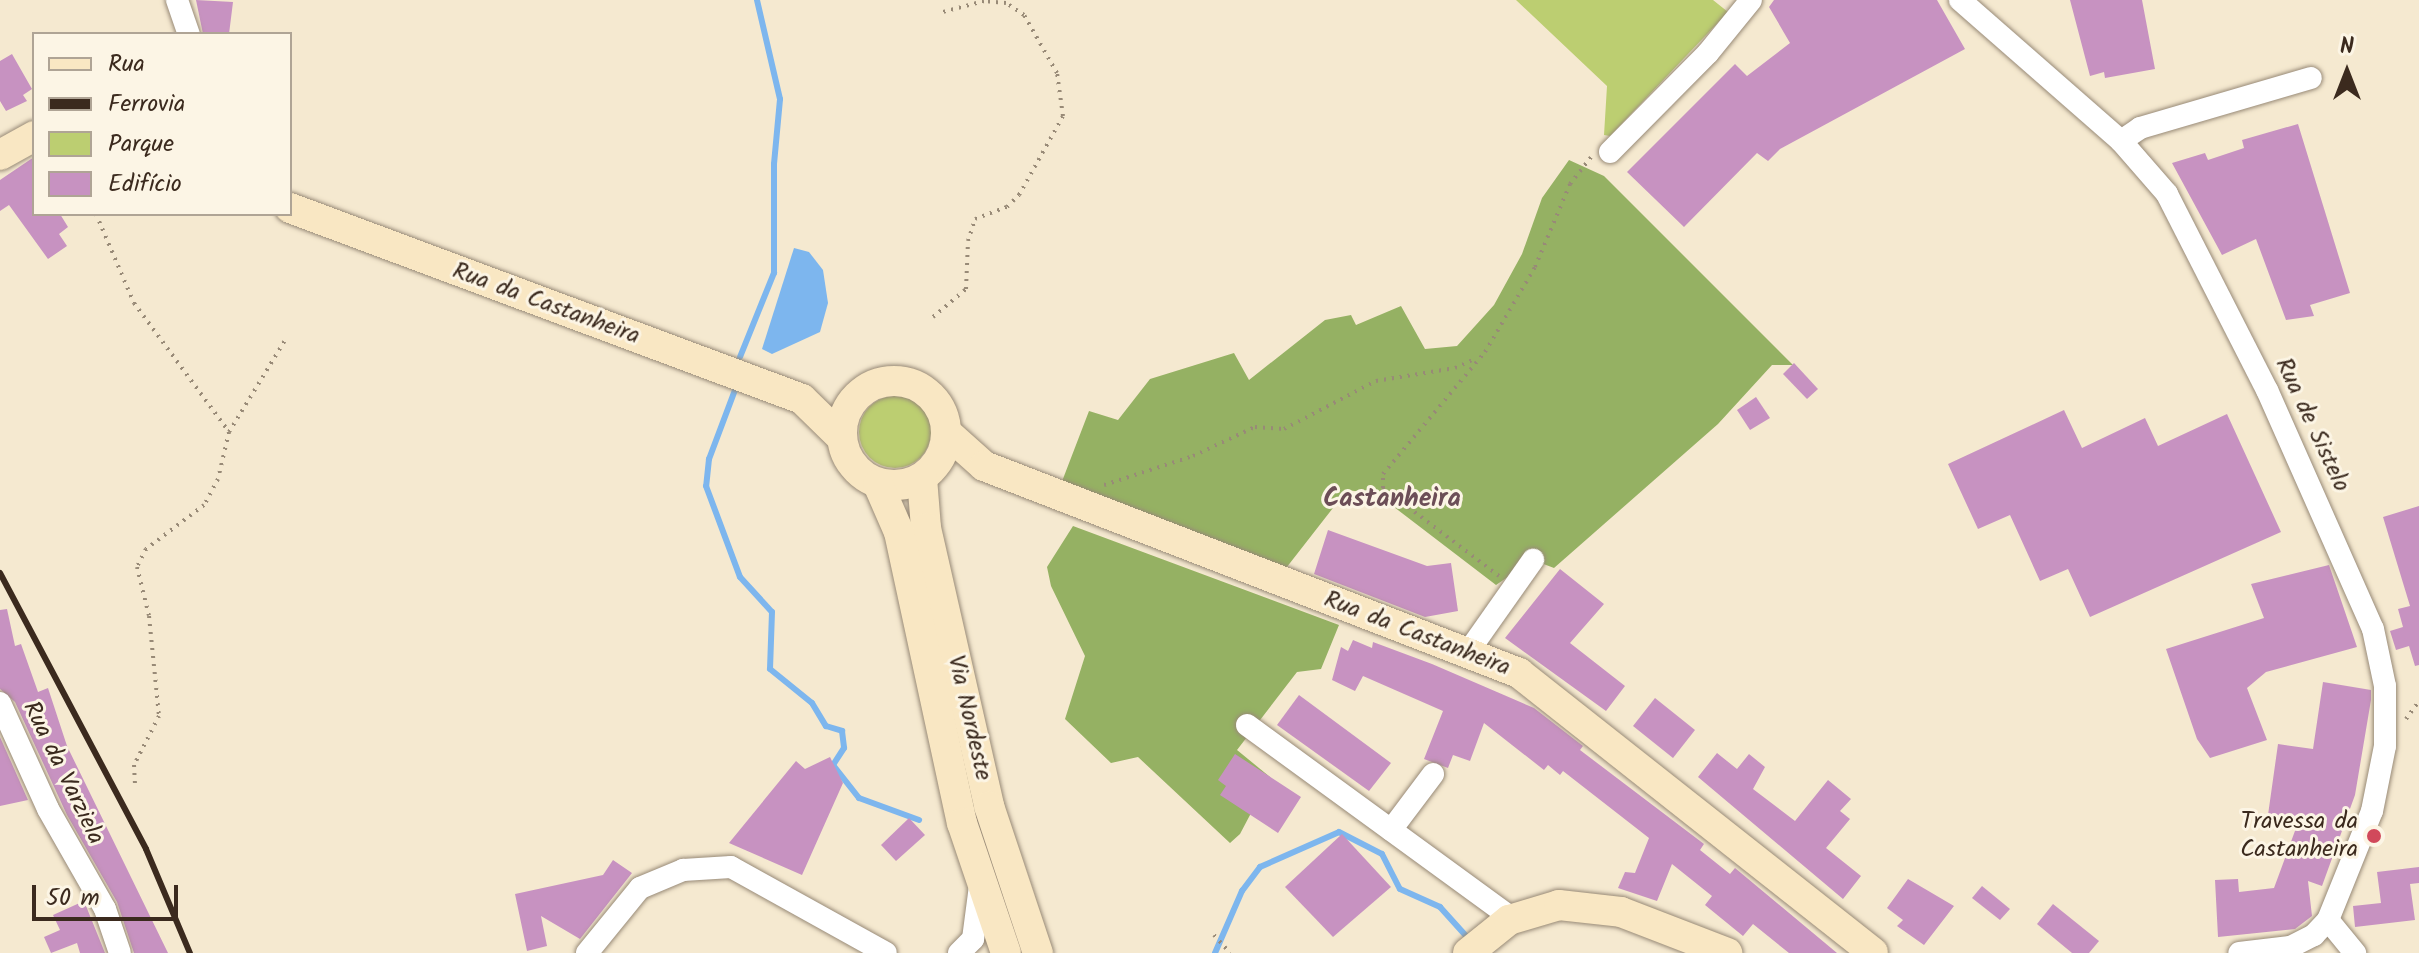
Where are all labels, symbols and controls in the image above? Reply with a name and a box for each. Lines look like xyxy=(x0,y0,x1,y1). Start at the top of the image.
text: N xyxy=(2340,30,2354,65)
legend xyxy=(32,32,292,216)
north arrow xyxy=(2307,32,2387,112)
text: Rua xyxy=(108,45,145,84)
text: Ferrovia xyxy=(108,85,185,124)
text: Parque xyxy=(108,125,174,164)
text: Edifício xyxy=(108,165,182,204)
street label: Rua da Castanheira xyxy=(448,257,644,351)
street label: Rua de Sistelo xyxy=(2268,353,2356,497)
district label: Castanheira xyxy=(1323,484,1461,516)
street label: Rua da Castanheira xyxy=(1320,585,1514,683)
street label: Via Nordeste xyxy=(941,653,997,783)
street label: Rua da Varziela xyxy=(16,697,110,849)
place label: Travessa da Castanheira xyxy=(2240,808,2358,864)
marker: Travessa da Castanheira xyxy=(2365,827,2383,845)
scale bar xyxy=(36,869,182,919)
text: 50 m xyxy=(46,879,100,918)

